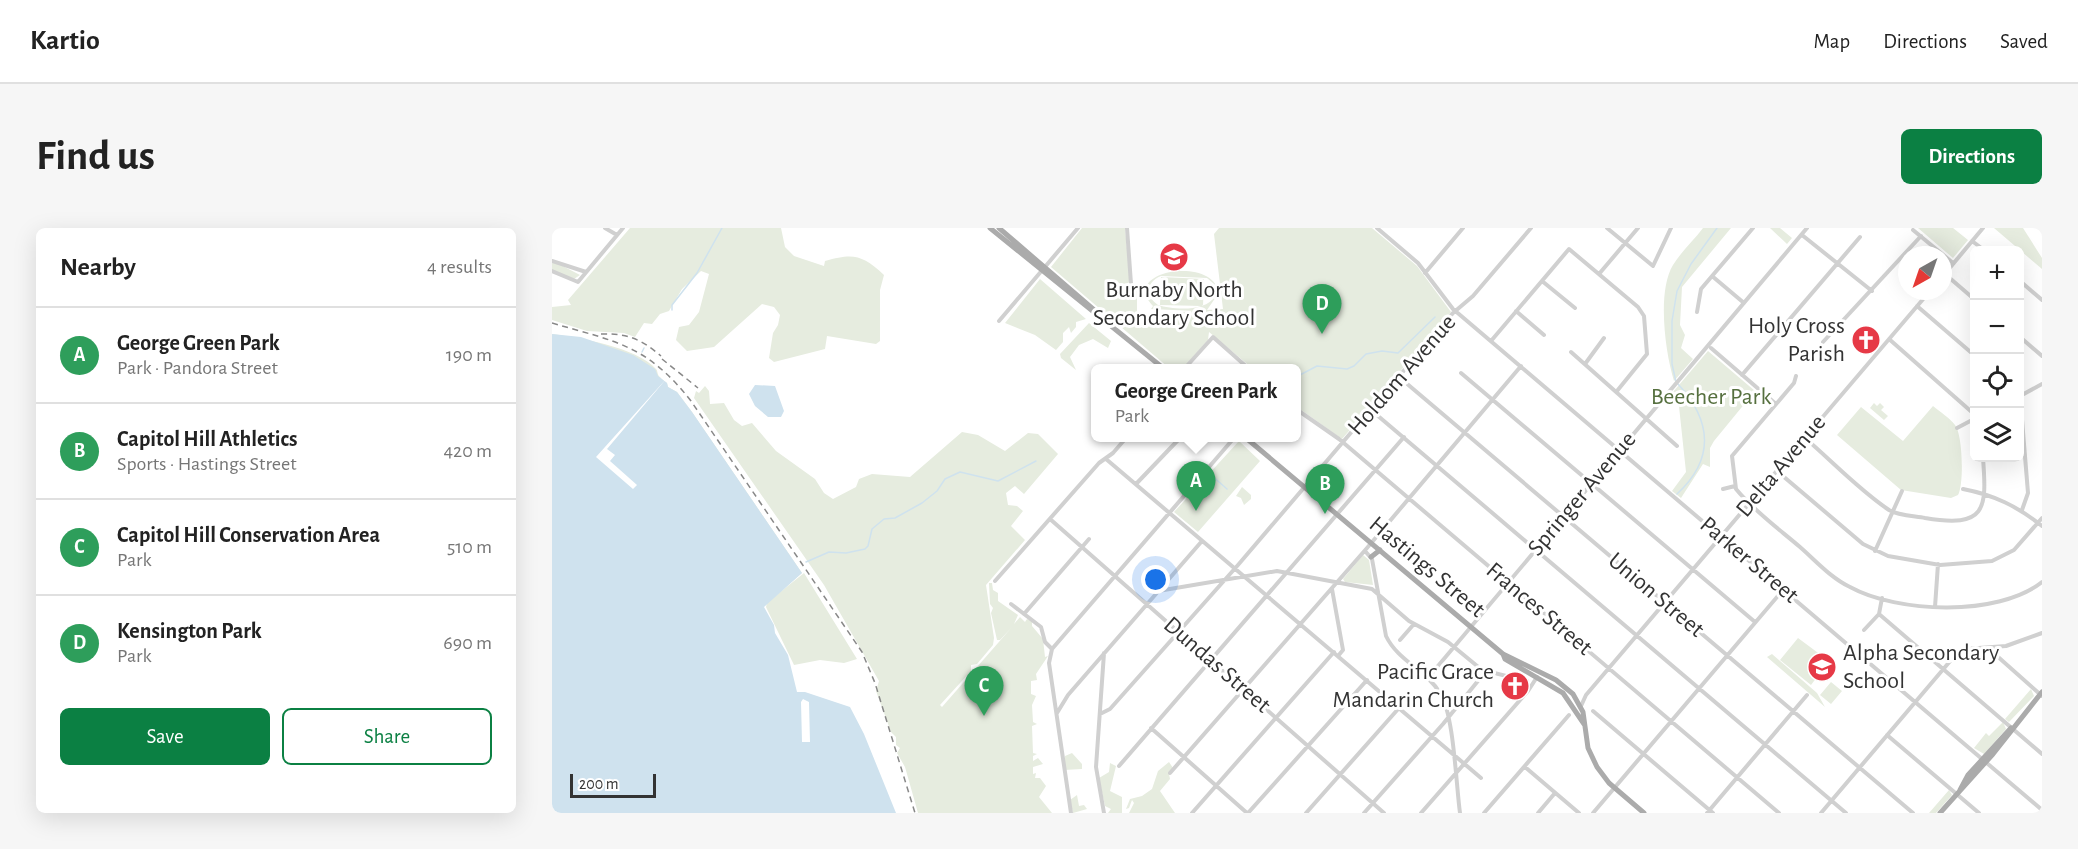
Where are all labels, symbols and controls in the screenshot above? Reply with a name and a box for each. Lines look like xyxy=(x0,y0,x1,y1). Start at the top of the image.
text: Kartio xyxy=(30,27,100,55)
text: Map xyxy=(1814,31,1850,52)
text: Directions xyxy=(1883,31,1967,52)
text: Saved xyxy=(2000,31,2048,52)
button: Directions xyxy=(1901,129,2042,184)
text: Find us xyxy=(36,135,155,177)
school or university icon: Burnaby North Secondary School xyxy=(1158,241,1190,273)
north arrow xyxy=(1898,246,1952,300)
map controls xyxy=(1970,246,2024,462)
button: + xyxy=(1970,246,2024,300)
text: Nearby xyxy=(60,254,136,280)
text: 4 results xyxy=(427,257,492,277)
place label: Burnaby North Secondary School xyxy=(1093,278,1255,330)
pin: D xyxy=(1302,285,1342,334)
button: − xyxy=(1970,300,2024,354)
street label: Holdom Avenue xyxy=(1343,310,1461,440)
place label: Holy Cross Parish xyxy=(1748,314,1845,366)
church icon: Holy Cross Parish xyxy=(1850,324,1882,356)
text: George Green Park xyxy=(117,332,280,354)
text: A xyxy=(74,345,86,365)
text: 190 m xyxy=(446,345,492,365)
button: locate xyxy=(1970,354,2024,408)
text: Park · Pandora Street xyxy=(117,358,278,378)
popup xyxy=(1091,364,1301,442)
text: George Green Park xyxy=(1115,380,1277,402)
park label: Beecher Park xyxy=(1651,385,1771,409)
text: Park xyxy=(1115,406,1149,426)
button: layers xyxy=(1970,408,2024,462)
street label: Delta Avenue xyxy=(1732,410,1830,522)
street label: Springer Avenue xyxy=(1523,427,1641,561)
text: Capitol Hill Athletics xyxy=(117,428,298,450)
text: B xyxy=(74,441,85,461)
text: 420 m xyxy=(443,441,492,461)
text: Sports · Hastings Street xyxy=(117,454,297,474)
pin: A xyxy=(1176,462,1216,511)
pin: B xyxy=(1306,464,1344,514)
street label: Hastings Street xyxy=(1365,512,1490,622)
street label: Parker Street xyxy=(1695,512,1803,608)
text: Capitol Hill Conservation Area xyxy=(117,524,380,546)
text: C xyxy=(74,537,85,557)
text: 510 m xyxy=(447,537,492,557)
street label: Union Street xyxy=(1603,548,1709,642)
text: Park xyxy=(117,550,152,570)
street label: Frances Street xyxy=(1482,558,1597,660)
your location xyxy=(1141,565,1170,594)
street label: Dundas Street xyxy=(1159,612,1275,718)
text: Kensington Park xyxy=(117,620,262,642)
text: D xyxy=(73,633,86,653)
text: 690 m xyxy=(443,633,492,653)
place label: Alpha Secondary School xyxy=(1843,641,1999,693)
text: Park xyxy=(117,646,152,666)
school or university icon: Alpha Secondary School xyxy=(1806,651,1838,683)
place label: Pacific Grace Mandarin Church xyxy=(1332,660,1494,712)
pin: C xyxy=(964,666,1004,716)
church icon: Pacific Grace Mandarin Church xyxy=(1499,670,1531,702)
button: Save xyxy=(60,708,270,765)
button: Share xyxy=(282,708,492,765)
scale bar xyxy=(570,771,656,798)
text: 200 m xyxy=(579,776,619,792)

